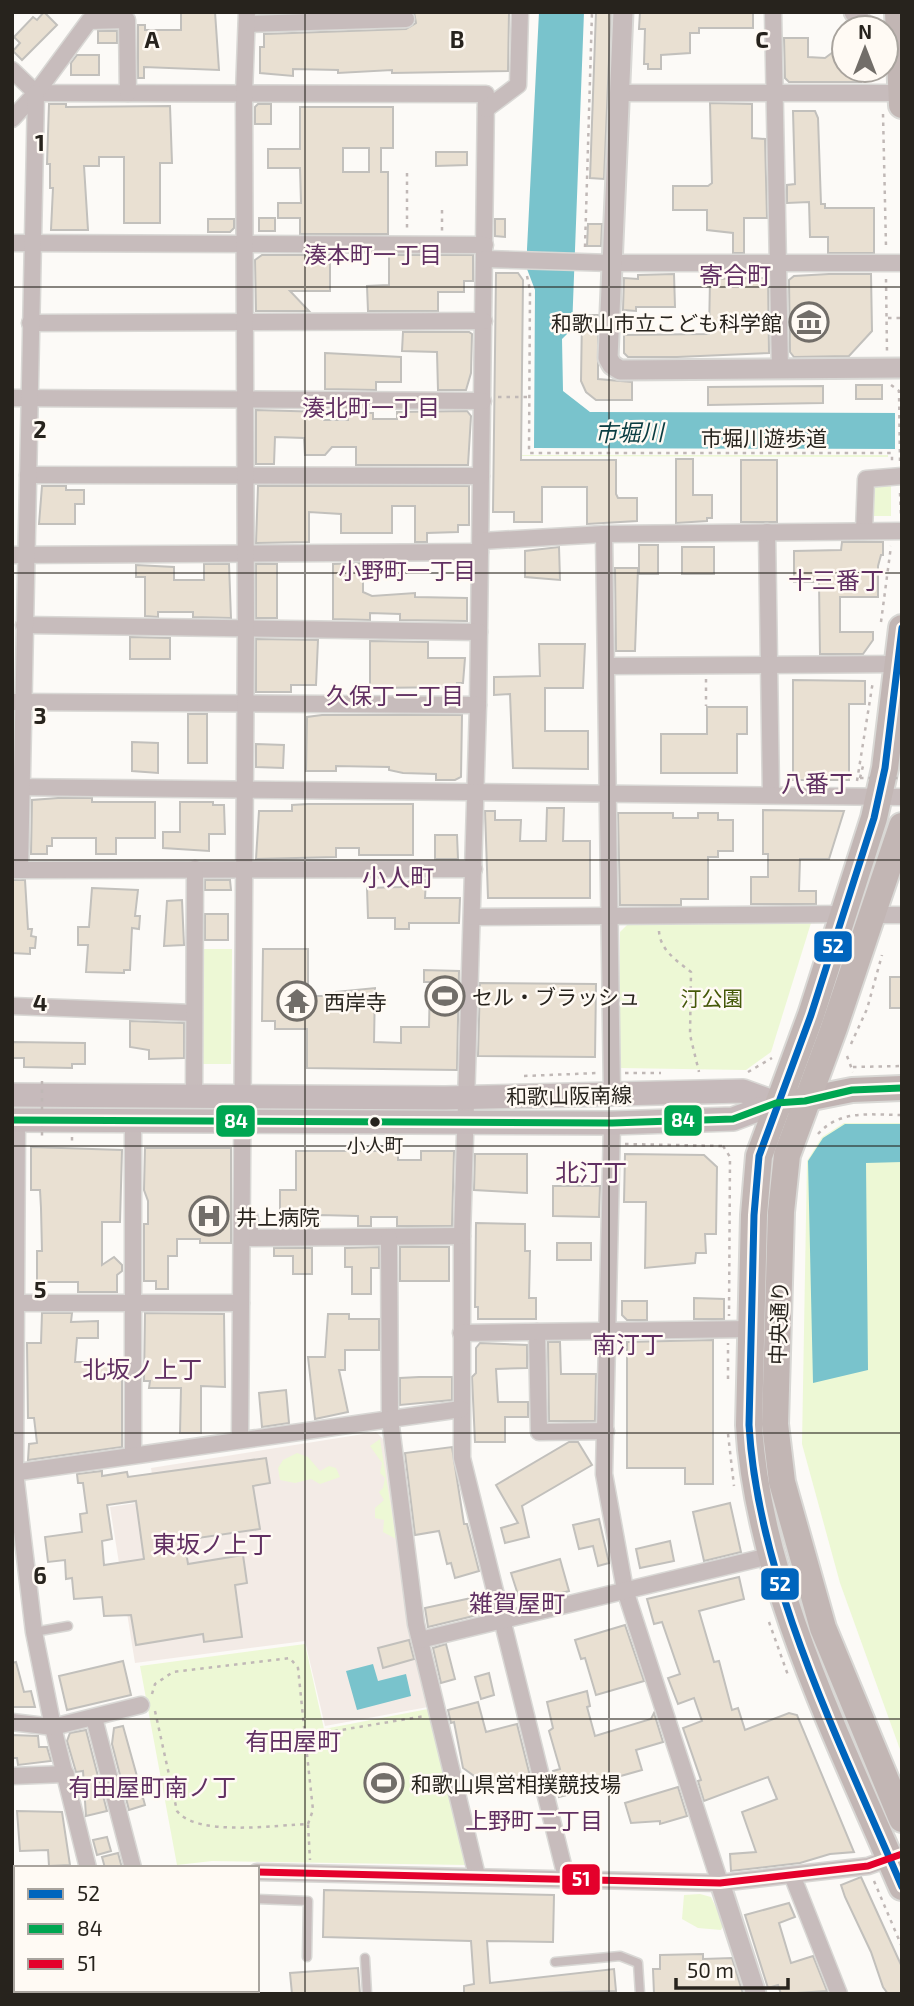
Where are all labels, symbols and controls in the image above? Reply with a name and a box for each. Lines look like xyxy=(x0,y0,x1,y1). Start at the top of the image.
north arrow xyxy=(830,14,900,84)
text: N xyxy=(858,20,872,43)
text: A xyxy=(144,25,160,53)
text: B xyxy=(450,25,464,53)
text: C xyxy=(755,25,769,53)
text: 1 xyxy=(35,128,45,156)
district label: 湊本町一丁目 xyxy=(304,240,442,268)
district label: 寄合町 xyxy=(699,260,771,289)
museum icon: 和歌山市立こども科学館 xyxy=(788,301,830,343)
place label: 和歌山市立こども科学館 xyxy=(551,310,782,335)
district label: 湊北町一丁目 xyxy=(302,393,440,421)
text: 2 xyxy=(33,415,47,443)
water label: 市堀川 xyxy=(594,417,667,447)
street label: 市堀川遊歩道 xyxy=(701,425,827,450)
district label: 小野町一丁目 xyxy=(338,556,476,584)
district label: 十三番丁 xyxy=(788,565,884,594)
district label: 久保丁一丁目 xyxy=(326,681,464,709)
text: 3 xyxy=(33,701,47,729)
district label: 八番丁 xyxy=(781,768,853,797)
district label: 小人町 xyxy=(362,862,434,891)
line badge: 52 xyxy=(813,930,853,963)
text: 52 xyxy=(822,934,844,957)
sports icon: セル・ブラッシュ xyxy=(424,975,466,1017)
temple icon: 西岸寺 xyxy=(276,980,318,1022)
place label: セル・ブラッシュ xyxy=(472,984,640,1009)
park label: 汀公園 xyxy=(681,985,744,1010)
text: 4 xyxy=(33,988,47,1016)
place label: 西岸寺 xyxy=(324,989,387,1014)
street label: 和歌山阪南線 xyxy=(506,1081,632,1109)
line badge: 84 xyxy=(215,1104,256,1138)
line badge: 84 xyxy=(663,1104,703,1137)
text: 84 xyxy=(671,1108,695,1131)
text: 84 xyxy=(224,1109,248,1132)
marker: 小人町 xyxy=(368,1115,382,1129)
place label: 小人町 xyxy=(346,1133,404,1156)
district label: 北汀丁 xyxy=(555,1157,627,1186)
hospital icon: 井上病院 xyxy=(188,1195,230,1237)
place label: 井上病院 xyxy=(236,1204,320,1229)
text: 5 xyxy=(34,1275,46,1303)
street label: 中央通り xyxy=(764,1281,792,1365)
district label: 南汀丁 xyxy=(592,1329,664,1358)
district label: 北坂ノ上丁 xyxy=(82,1354,202,1383)
district label: 東坂ノ上丁 xyxy=(152,1529,272,1558)
text: 6 xyxy=(33,1561,47,1589)
line badge: 52 xyxy=(760,1567,800,1601)
text: 52 xyxy=(769,1572,791,1595)
district label: 雑賀屋町 xyxy=(469,1588,565,1617)
district label: 有田屋町 xyxy=(245,1726,341,1755)
sports icon: 和歌山県営相撲競技場 xyxy=(363,1762,405,1804)
place label: 和歌山県営相撲競技場 xyxy=(411,1771,621,1796)
district label: 有田屋町南ノ丁 xyxy=(68,1772,236,1801)
district label: 上野町二丁目 xyxy=(465,1806,603,1834)
line badge: 51 xyxy=(561,1863,601,1896)
legend xyxy=(14,1866,259,1992)
text: 51 xyxy=(572,1867,590,1890)
text: 52 xyxy=(77,1880,100,1905)
text: 84 xyxy=(77,1915,103,1940)
scale bar xyxy=(676,1946,788,1990)
text: 51 xyxy=(77,1950,97,1975)
text: 50 m xyxy=(687,1957,734,1982)

